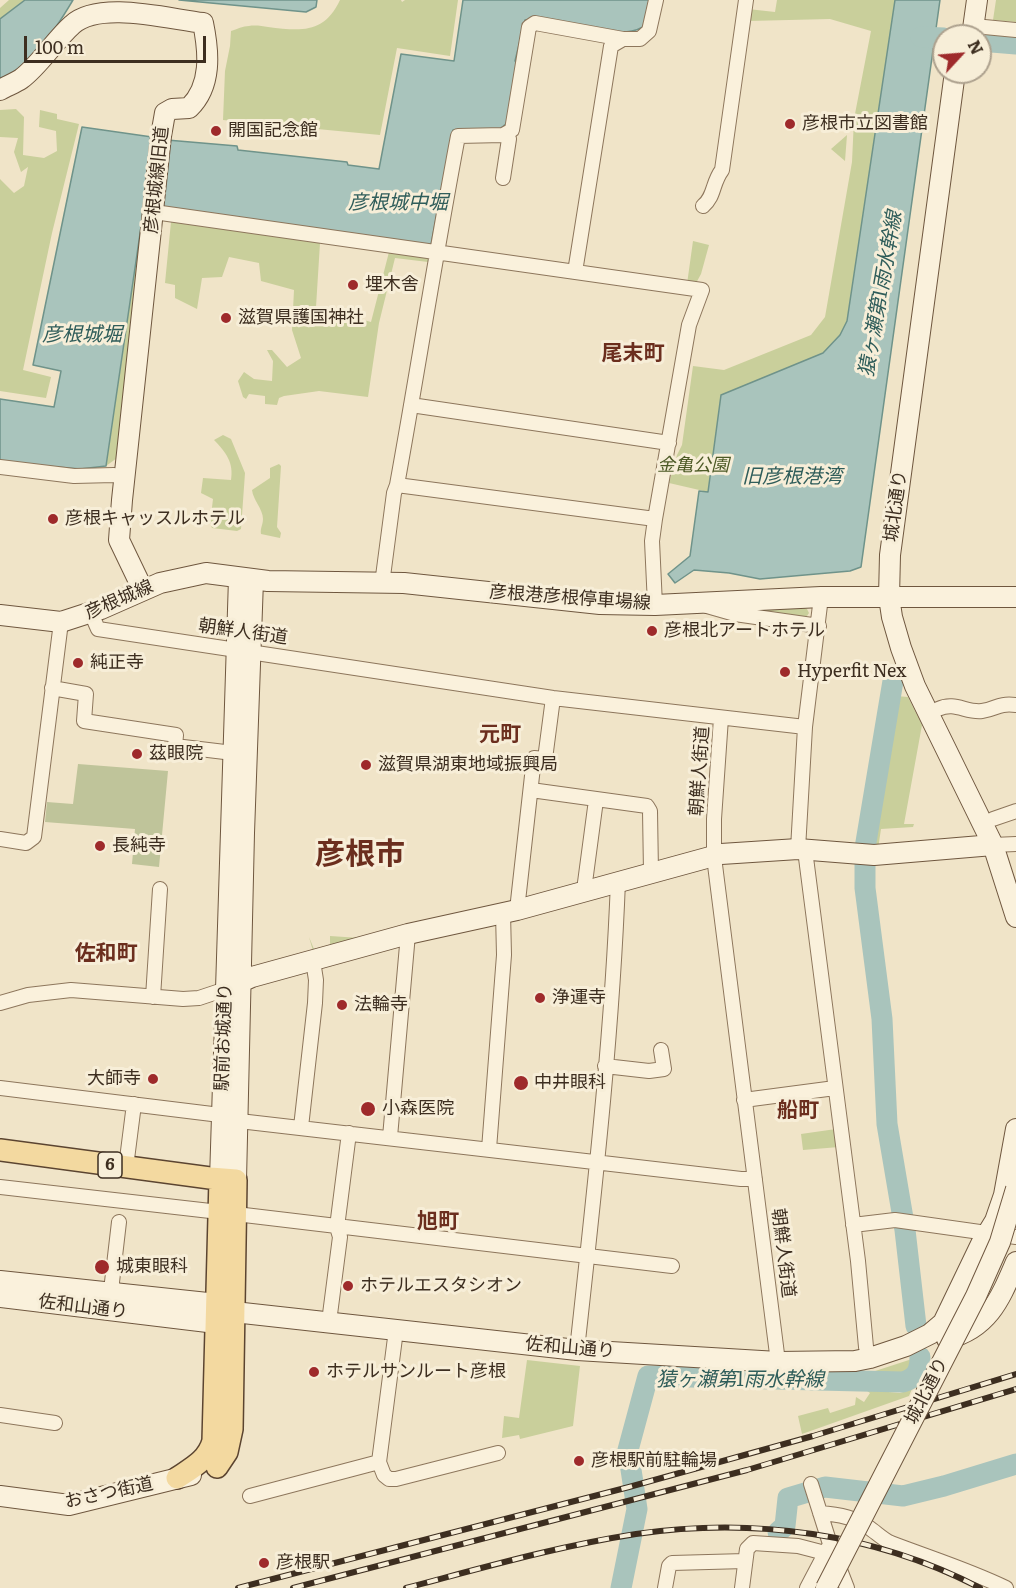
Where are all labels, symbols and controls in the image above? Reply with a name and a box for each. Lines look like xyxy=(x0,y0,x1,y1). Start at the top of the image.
scale bar xyxy=(27,24,208,62)
north arrow xyxy=(932,24,992,84)
text: 100 m xyxy=(35,33,84,60)
text: N xyxy=(963,36,990,58)
place label: 彦根市立図書館 xyxy=(802,113,928,135)
marker: 彦根市立図書館 xyxy=(783,117,797,131)
place label: 開国記念館 xyxy=(228,120,318,142)
marker: 開国記念館 xyxy=(209,124,223,138)
street label: 彦根城線旧道 xyxy=(141,125,173,235)
water label: 彦根城中堀 xyxy=(348,191,448,215)
water label: 猿ヶ瀬第1雨水幹線 xyxy=(855,209,907,379)
place label: 埋木舎 xyxy=(365,274,419,296)
marker: 埋木舎 xyxy=(346,278,360,292)
place label: 滋賀県護国神社 xyxy=(238,307,364,329)
marker: 滋賀県護国神社 xyxy=(219,311,233,325)
water label: 彦根城堀 xyxy=(42,323,122,347)
district label: 尾末町 xyxy=(602,341,664,367)
park label: 金亀公園 xyxy=(657,455,729,477)
water label: 旧彦根港湾 xyxy=(742,465,842,489)
street label: 城北通り xyxy=(880,469,912,543)
place label: 彦根キャッスルホテル xyxy=(65,508,245,530)
marker: 彦根キャッスルホテル xyxy=(46,512,60,526)
street label: 彦根城線 xyxy=(82,576,156,624)
street label: 彦根港彦根停車場線 xyxy=(488,582,652,614)
street label: 朝鮮人街道 xyxy=(197,615,289,649)
place label: 彦根北アートホテル xyxy=(664,620,825,642)
marker: 彦根北アートホテル xyxy=(645,624,659,638)
place label: 純正寺 xyxy=(90,652,144,674)
marker: 純正寺 xyxy=(71,656,85,670)
place label: Hyperfit Nex xyxy=(797,661,906,683)
marker: Hyperfit Nex xyxy=(778,665,792,679)
district label: 元町 xyxy=(479,722,521,748)
street label: 朝鮮人街道 xyxy=(686,725,714,817)
place label: 茲眼院 xyxy=(149,743,203,765)
marker: 茲眼院 xyxy=(130,747,144,761)
place label: 滋賀県湖東地域振興局 xyxy=(378,754,558,776)
marker: 滋賀県湖東地域振興局 xyxy=(359,758,373,772)
place label: 長純寺 xyxy=(112,835,166,857)
district label: 彦根市 xyxy=(315,837,405,873)
marker: 長純寺 xyxy=(93,839,107,853)
district label: 佐和町 xyxy=(75,941,137,967)
street label: 駅前お城通り xyxy=(211,983,237,1091)
place label: 浄運寺 xyxy=(552,987,606,1009)
marker: 浄運寺 xyxy=(533,991,547,1005)
place label: 法輪寺 xyxy=(354,994,408,1016)
marker: 法輪寺 xyxy=(335,998,349,1012)
place label: 大師寺 xyxy=(87,1068,141,1090)
marker: 大師寺 xyxy=(146,1072,160,1086)
place label: 中井眼科 xyxy=(534,1072,606,1094)
marker: 中井眼科 xyxy=(512,1074,530,1092)
place label: 小森医院 xyxy=(382,1098,454,1120)
district label: 船町 xyxy=(777,1098,819,1124)
marker: 小森医院 xyxy=(359,1100,377,1118)
road number: 6 xyxy=(98,1152,122,1178)
street label: 朝鮮人街道 xyxy=(767,1207,799,1299)
district label: 旭町 xyxy=(417,1209,459,1235)
place label: 城東眼科 xyxy=(116,1256,188,1278)
marker: 城東眼科 xyxy=(93,1258,111,1276)
place label: ホテルエスタシオン xyxy=(360,1275,522,1297)
marker: ホテルエスタシオン xyxy=(341,1279,355,1293)
street label: 佐和山通り xyxy=(37,1291,129,1323)
street label: 佐和山通り xyxy=(524,1333,616,1363)
street label: 城北通り xyxy=(901,1354,953,1428)
place label: ホテルサンルート彦根 xyxy=(326,1361,506,1383)
marker: ホテルサンルート彦根 xyxy=(307,1365,321,1379)
water label: 猿ヶ瀬第1雨水幹線 xyxy=(656,1368,824,1392)
place label: 彦根駅前駐輪場 xyxy=(591,1450,717,1472)
marker: 彦根駅前駐輪場 xyxy=(572,1454,586,1468)
street label: おさつ街道 xyxy=(63,1473,155,1513)
place label: 彦根駅 xyxy=(276,1552,330,1574)
marker: 彦根駅 xyxy=(257,1556,271,1570)

